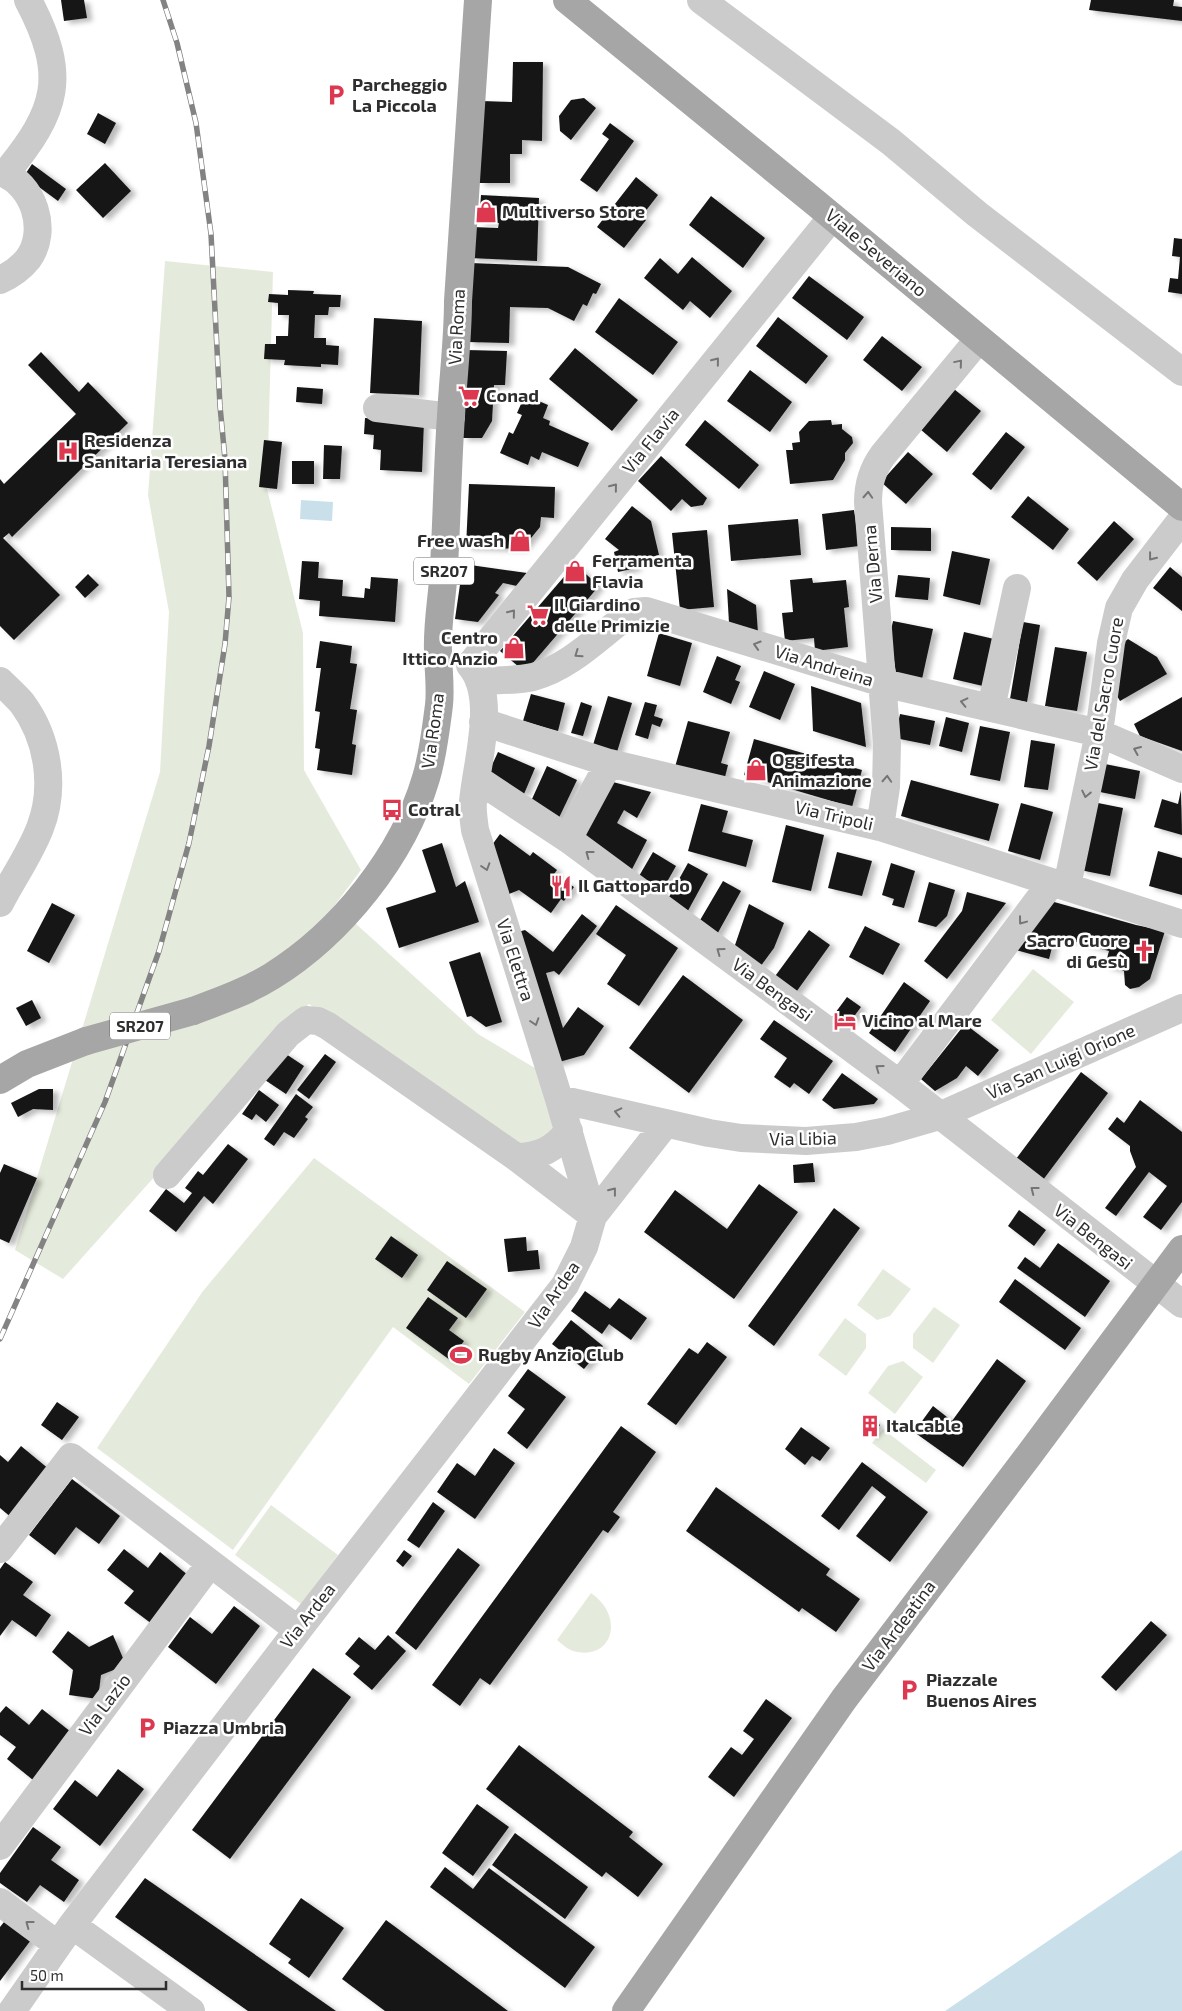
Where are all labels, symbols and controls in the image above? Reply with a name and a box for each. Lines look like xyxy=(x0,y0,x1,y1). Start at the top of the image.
place label: Parcheggio La Piccola xyxy=(352,73,447,116)
parking icon: Parcheggio La Piccola xyxy=(323,82,349,108)
shop icon: Multiverso Store xyxy=(473,199,499,225)
place label: Multiverso Store xyxy=(502,200,645,222)
street label: Viale Severiano xyxy=(822,204,932,301)
street label: Via Roma xyxy=(443,288,469,366)
one-way arrow xyxy=(711,357,720,366)
one-way arrow xyxy=(953,360,962,369)
supermarket icon: Conad xyxy=(456,383,482,409)
place label: Conad xyxy=(486,384,539,406)
street label: Via Flavia xyxy=(617,403,683,478)
place label: Residenza Sanitaria Teresiana xyxy=(84,429,247,472)
hospital icon: Residenza Sanitaria Teresiana xyxy=(55,438,81,464)
one-way arrow xyxy=(609,484,617,493)
one-way arrow xyxy=(863,490,874,498)
street label: Via Derna xyxy=(858,524,886,604)
shop icon: Free wash xyxy=(507,528,533,554)
place label: Free wash xyxy=(417,529,504,551)
place label: Ferramenta Flavia xyxy=(592,549,692,592)
one-way arrow xyxy=(1149,551,1158,561)
road number: SR207 xyxy=(414,558,474,584)
shop icon: Ferramenta Flavia xyxy=(562,558,588,584)
place label: Il Giardino delle Primizie xyxy=(554,593,670,636)
supermarket icon: Il Giardino delle Primizie xyxy=(525,602,551,628)
one-way arrow xyxy=(506,610,515,619)
street label: Via del Sacro Cuore xyxy=(1079,615,1127,772)
place label: Centro Ittico Anzio xyxy=(402,626,498,669)
shop icon: Centro Ittico Anzio xyxy=(501,635,527,661)
street label: Via Andreina xyxy=(772,640,876,691)
one-way arrow xyxy=(753,641,762,651)
one-way arrow xyxy=(575,648,584,657)
street label: Via Roma xyxy=(416,692,448,770)
one-way arrow xyxy=(960,697,969,708)
one-way arrow xyxy=(1133,745,1142,756)
place label: Oggifesta Animazione xyxy=(772,748,872,791)
shop icon: Oggifesta Animazione xyxy=(743,757,769,783)
one-way arrow xyxy=(881,775,892,783)
one-way arrow xyxy=(1081,790,1092,799)
street label: Via Tripoli xyxy=(793,795,876,835)
bus stop icon: Cotral xyxy=(379,797,405,823)
place label: Cotral xyxy=(408,798,460,820)
one-way arrow xyxy=(585,851,595,860)
one-way arrow xyxy=(480,862,490,871)
restaurant icon: Il Gattopardo xyxy=(548,873,574,899)
place label: Il Gattopardo xyxy=(578,874,690,896)
one-way arrow xyxy=(1020,915,1028,924)
street label: Via Elettra xyxy=(492,916,540,1004)
place label: Sacro Cuore di Gesù xyxy=(1026,929,1128,972)
church icon: Sacro Cuore di Gesù xyxy=(1131,938,1157,964)
one-way arrow xyxy=(716,948,726,957)
street label: Via Bengasi xyxy=(728,953,817,1026)
hotel icon: Vicino al Mare xyxy=(832,1008,858,1034)
place label: Vicino al Mare xyxy=(862,1009,982,1031)
road number: SR207 xyxy=(110,1012,170,1040)
one-way arrow xyxy=(529,1017,539,1026)
street label: Via San Luigi Orione xyxy=(983,1018,1138,1104)
one-way arrow xyxy=(875,1065,885,1074)
one-way arrow xyxy=(614,1107,623,1118)
street label: Via Libia xyxy=(769,1126,837,1150)
one-way arrow xyxy=(1030,1187,1040,1196)
one-way arrow xyxy=(607,1188,615,1197)
street label: Via Bengasi xyxy=(1050,1199,1137,1274)
street label: Via Ardea xyxy=(523,1256,584,1333)
sports icon: Rugby Anzio Club xyxy=(448,1342,474,1368)
place label: Rugby Anzio Club xyxy=(478,1343,624,1365)
building icon: Italcable xyxy=(857,1413,883,1439)
place label: Italcable xyxy=(886,1414,961,1436)
street label: Via Ardeatina xyxy=(857,1575,940,1675)
street label: Via Ardea xyxy=(275,1578,340,1652)
place label: Piazzale Buenos Aires xyxy=(926,1668,1037,1711)
street label: Via Lazio xyxy=(74,1669,135,1740)
parking icon: Piazzale Buenos Aires xyxy=(896,1677,922,1703)
parking icon: Piazza Umbria xyxy=(134,1715,160,1741)
place label: Piazza Umbria xyxy=(163,1716,284,1738)
one-way arrow xyxy=(26,1921,35,1929)
scale bar xyxy=(22,1958,166,1990)
text: 50 m xyxy=(30,1966,64,1984)

